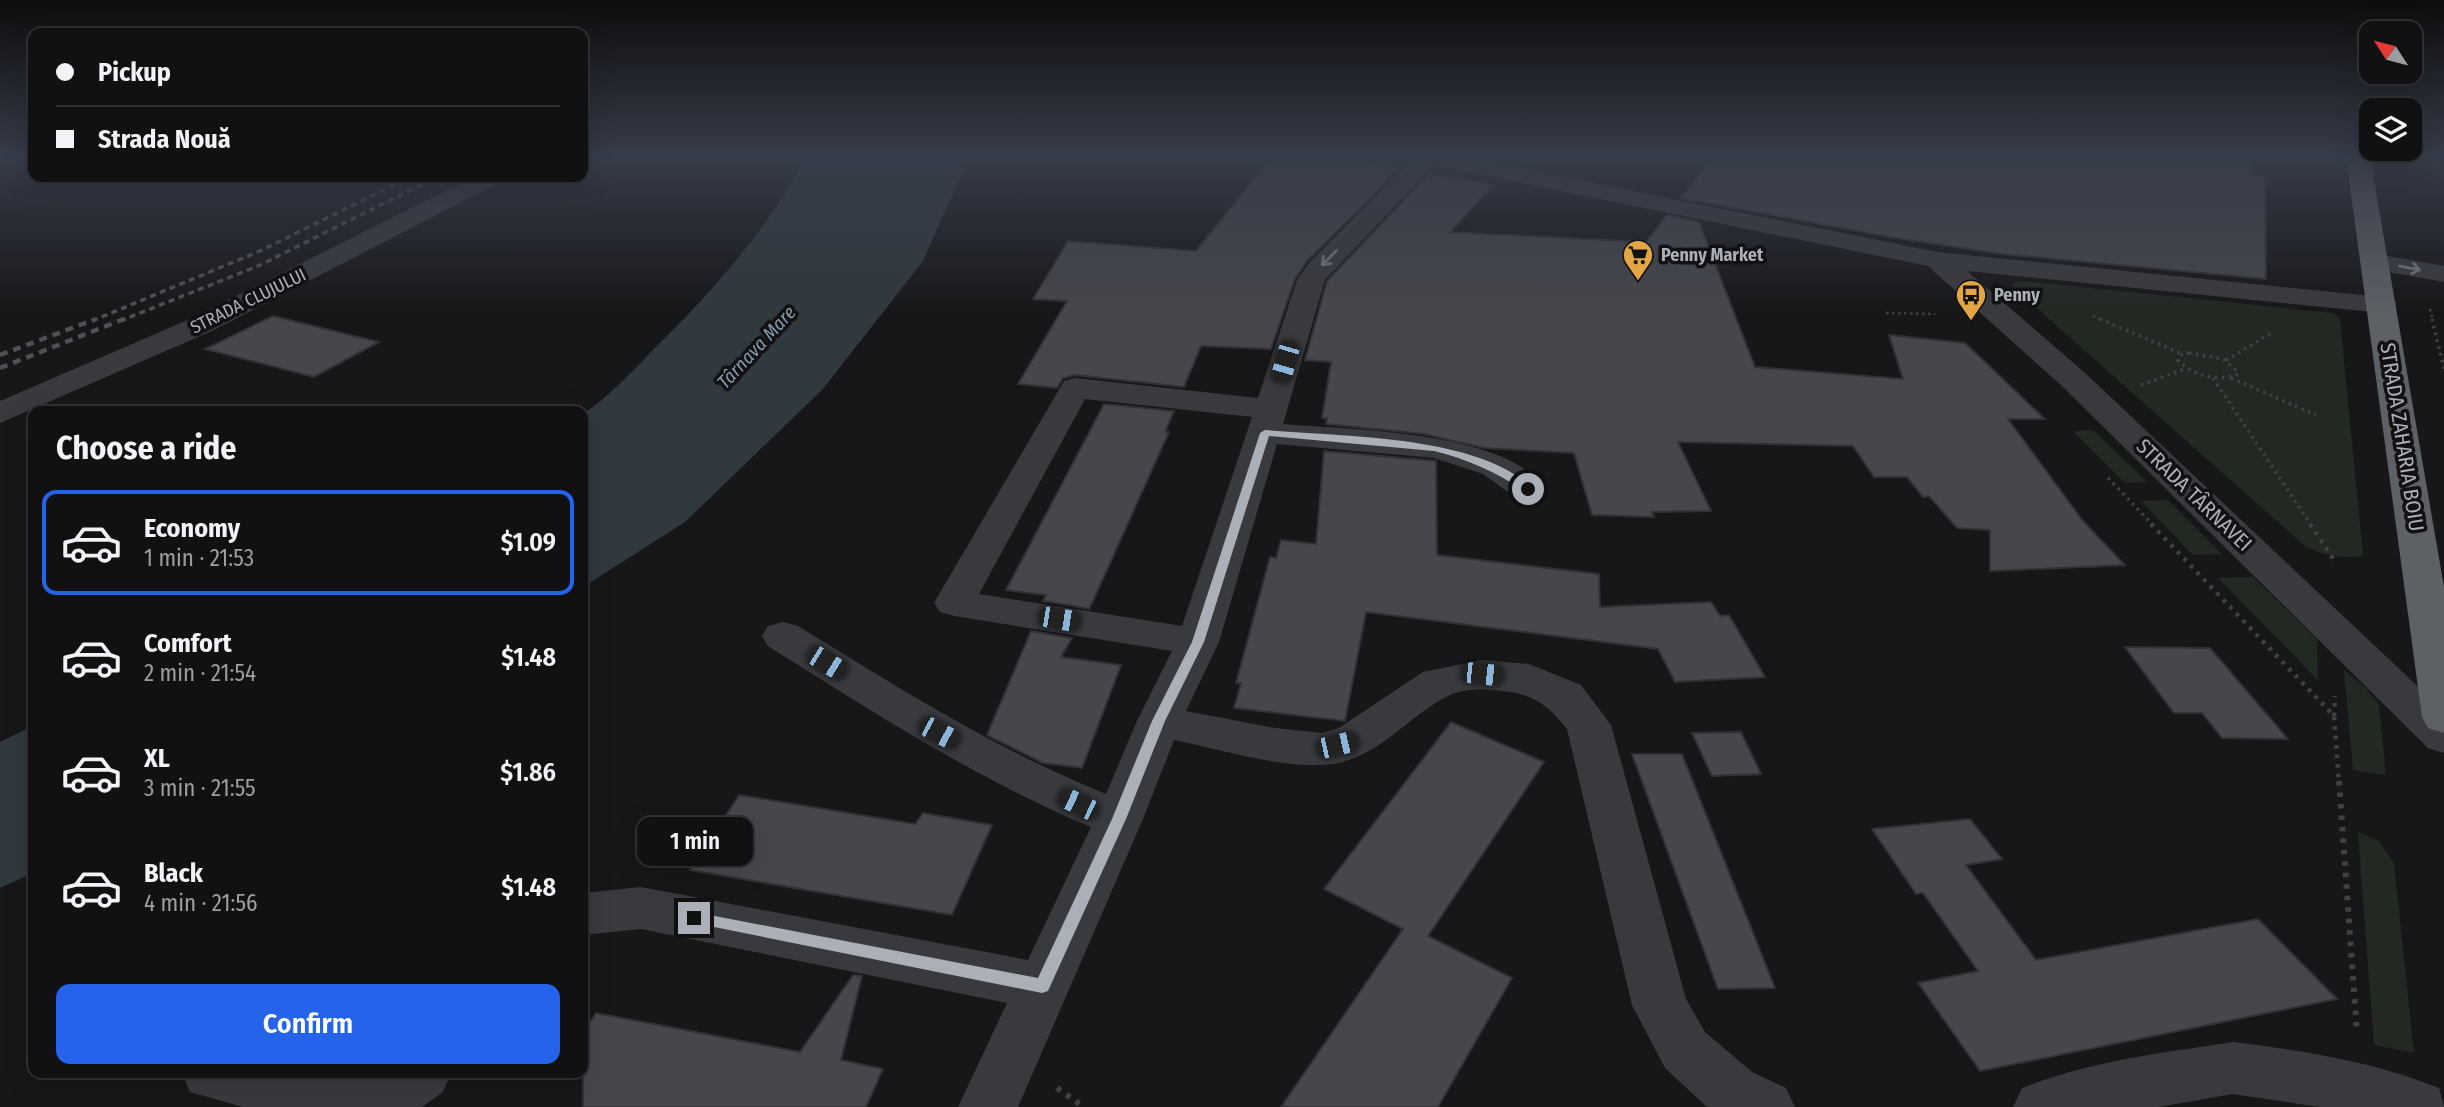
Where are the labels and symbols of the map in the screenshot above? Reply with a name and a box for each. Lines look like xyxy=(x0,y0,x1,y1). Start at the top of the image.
north arrow xyxy=(2359,21,2422,84)
supermarket icon: Penny Market xyxy=(1621,238,1655,282)
place label: Penny Market xyxy=(1661,244,1764,266)
one-way arrow xyxy=(1321,249,1338,266)
one-way arrow xyxy=(2398,262,2421,275)
street label: STRADA CLUJULUI xyxy=(187,264,309,338)
bus stop icon: Penny xyxy=(1954,278,1988,322)
place label: Penny xyxy=(1994,284,2040,306)
water label: Târnava Mare xyxy=(712,301,801,394)
car xyxy=(1270,339,1301,385)
street label: STRADA ZAHARIA BOIU xyxy=(2374,341,2430,533)
street label: STRADA TÂRNAVEI xyxy=(2131,433,2257,557)
route start xyxy=(1512,473,1544,505)
car xyxy=(1037,605,1082,633)
car xyxy=(804,643,851,683)
car xyxy=(1461,661,1504,687)
car xyxy=(916,714,963,752)
car xyxy=(1315,730,1360,760)
car xyxy=(1055,785,1102,823)
callout: 1 min xyxy=(636,816,752,866)
route end xyxy=(678,902,710,934)

